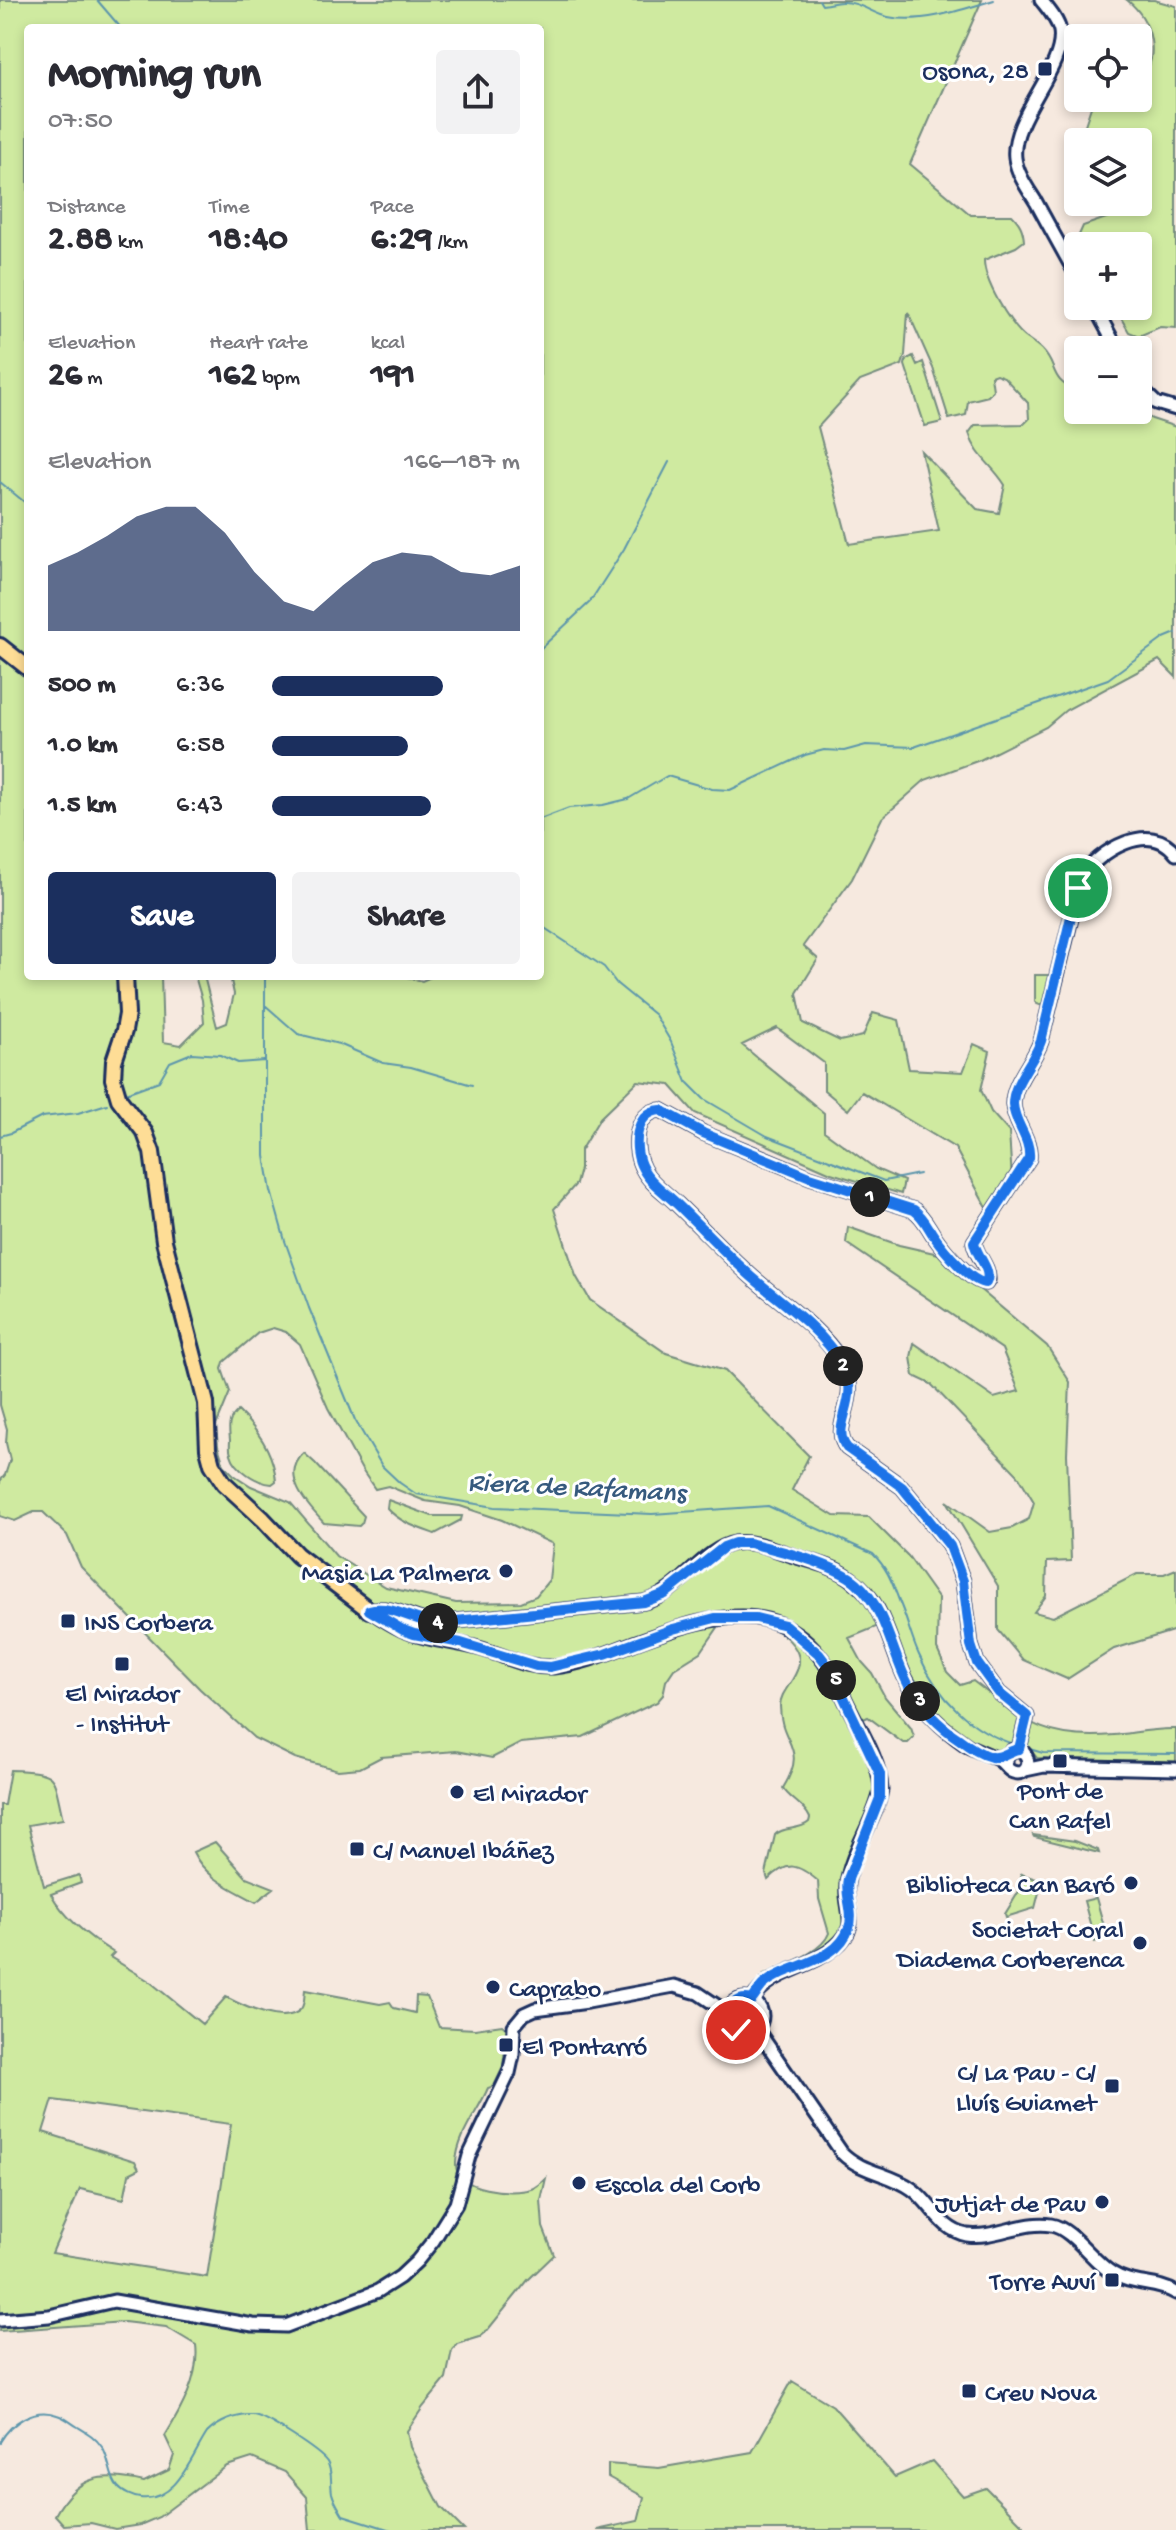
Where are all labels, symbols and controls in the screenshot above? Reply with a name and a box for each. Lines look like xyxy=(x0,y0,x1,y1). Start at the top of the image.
map controls xyxy=(1064,24,1152,424)
button: locate xyxy=(1064,24,1152,112)
button: share xyxy=(436,50,520,134)
text: Morning run xyxy=(48,51,261,103)
place label: Osona, 28 xyxy=(922,58,1029,89)
marker: Osona, 28 xyxy=(1036,60,1054,78)
text: 07:50 xyxy=(48,107,113,138)
button: layers xyxy=(1064,128,1152,216)
text: Distance xyxy=(48,195,126,221)
text: Time xyxy=(209,195,250,221)
text: Pace xyxy=(371,195,414,221)
text: 2.88 xyxy=(48,221,113,261)
text: 18:40 xyxy=(209,221,288,261)
text: 6:29 xyxy=(371,221,432,261)
text: km xyxy=(113,230,143,256)
text: /km xyxy=(432,230,468,256)
button: + xyxy=(1064,232,1152,320)
text: Elevation xyxy=(48,331,135,357)
text: Heart rate xyxy=(209,331,308,357)
text: kcal xyxy=(371,331,405,357)
button: − xyxy=(1064,336,1152,424)
text: 26 xyxy=(48,357,82,397)
text: 162 xyxy=(209,357,257,397)
text: 191 xyxy=(371,357,415,397)
text: m xyxy=(82,366,103,392)
text: bpm xyxy=(257,366,300,392)
text: Elevation xyxy=(48,448,151,479)
text: 166–187 m xyxy=(404,448,520,479)
text: 500 m xyxy=(48,671,116,702)
text: 6:36 xyxy=(176,671,224,702)
text: 1.0 km xyxy=(48,731,118,762)
text: 6:58 xyxy=(176,731,225,762)
text: 1.5 km xyxy=(48,791,117,822)
text: 6:43 xyxy=(176,791,223,822)
pin xyxy=(1044,854,1112,922)
icon: arrive xyxy=(1056,866,1100,910)
button: Save xyxy=(48,872,276,964)
button: Share xyxy=(292,872,520,964)
pin: 1 xyxy=(850,1177,890,1217)
text: 1 xyxy=(866,1184,874,1210)
pin: 2 xyxy=(823,1346,863,1386)
text: 2 xyxy=(838,1353,848,1379)
water label: Riera de Rafamans xyxy=(467,1467,689,1512)
place label: Masia La Palmera xyxy=(302,1560,492,1591)
marker: Masia La Palmera xyxy=(497,1562,515,1580)
pin: 4 xyxy=(418,1603,458,1643)
place label: INS Corbera xyxy=(84,1610,215,1641)
text: 4 xyxy=(433,1610,443,1636)
marker: INS Corbera xyxy=(59,1612,77,1630)
marker: El Mirador - Institut xyxy=(113,1655,131,1673)
pin: 5 xyxy=(816,1660,856,1700)
text: 5 xyxy=(830,1667,842,1693)
place label: El Mirador - Institut xyxy=(65,1681,181,1742)
pin: 3 xyxy=(900,1681,940,1721)
text: 3 xyxy=(914,1688,926,1714)
marker: Pont de Can Rafel xyxy=(1051,1752,1069,1770)
place label: Pont de Can Rafel xyxy=(1009,1778,1111,1839)
place label: El Mirador xyxy=(473,1781,589,1812)
marker: El Mirador xyxy=(448,1783,466,1801)
place label: C/ Manuel Ibáñez xyxy=(373,1838,555,1869)
marker: C/ Manuel Ibáñez xyxy=(348,1840,366,1858)
place label: Biblioteca Can Baró xyxy=(906,1872,1115,1903)
marker: Biblioteca Can Baró xyxy=(1122,1874,1140,1892)
place label: Societat Coral Diadema Corberenca xyxy=(895,1917,1126,1978)
marker: Societat Coral Diadema Corberenca xyxy=(1131,1934,1149,1952)
place label: Caprabo xyxy=(509,1976,601,2007)
marker: Caprabo xyxy=(484,1978,502,1996)
pin xyxy=(702,1996,770,2064)
icon: check xyxy=(714,2008,758,2052)
place label: El Pontarró xyxy=(522,2034,647,2065)
marker: El Pontarró xyxy=(497,2036,515,2054)
place label: C/ La Pau - C/ Lluís Guiamet xyxy=(956,2060,1098,2121)
marker: C/ La Pau - C/ Lluís Guiamet xyxy=(1103,2077,1121,2095)
place label: Escola del Corb xyxy=(595,2172,761,2203)
marker: Escola del Corb xyxy=(570,2174,588,2192)
place label: Jutjat de Pau xyxy=(935,2191,1086,2222)
marker: Jutjat de Pau xyxy=(1093,2193,1111,2211)
place label: Torre Auví xyxy=(988,2269,1097,2300)
marker: Torre Auví xyxy=(1103,2271,1121,2289)
place label: Creu Nova xyxy=(985,2380,1098,2411)
marker: Creu Nova xyxy=(960,2382,978,2400)

